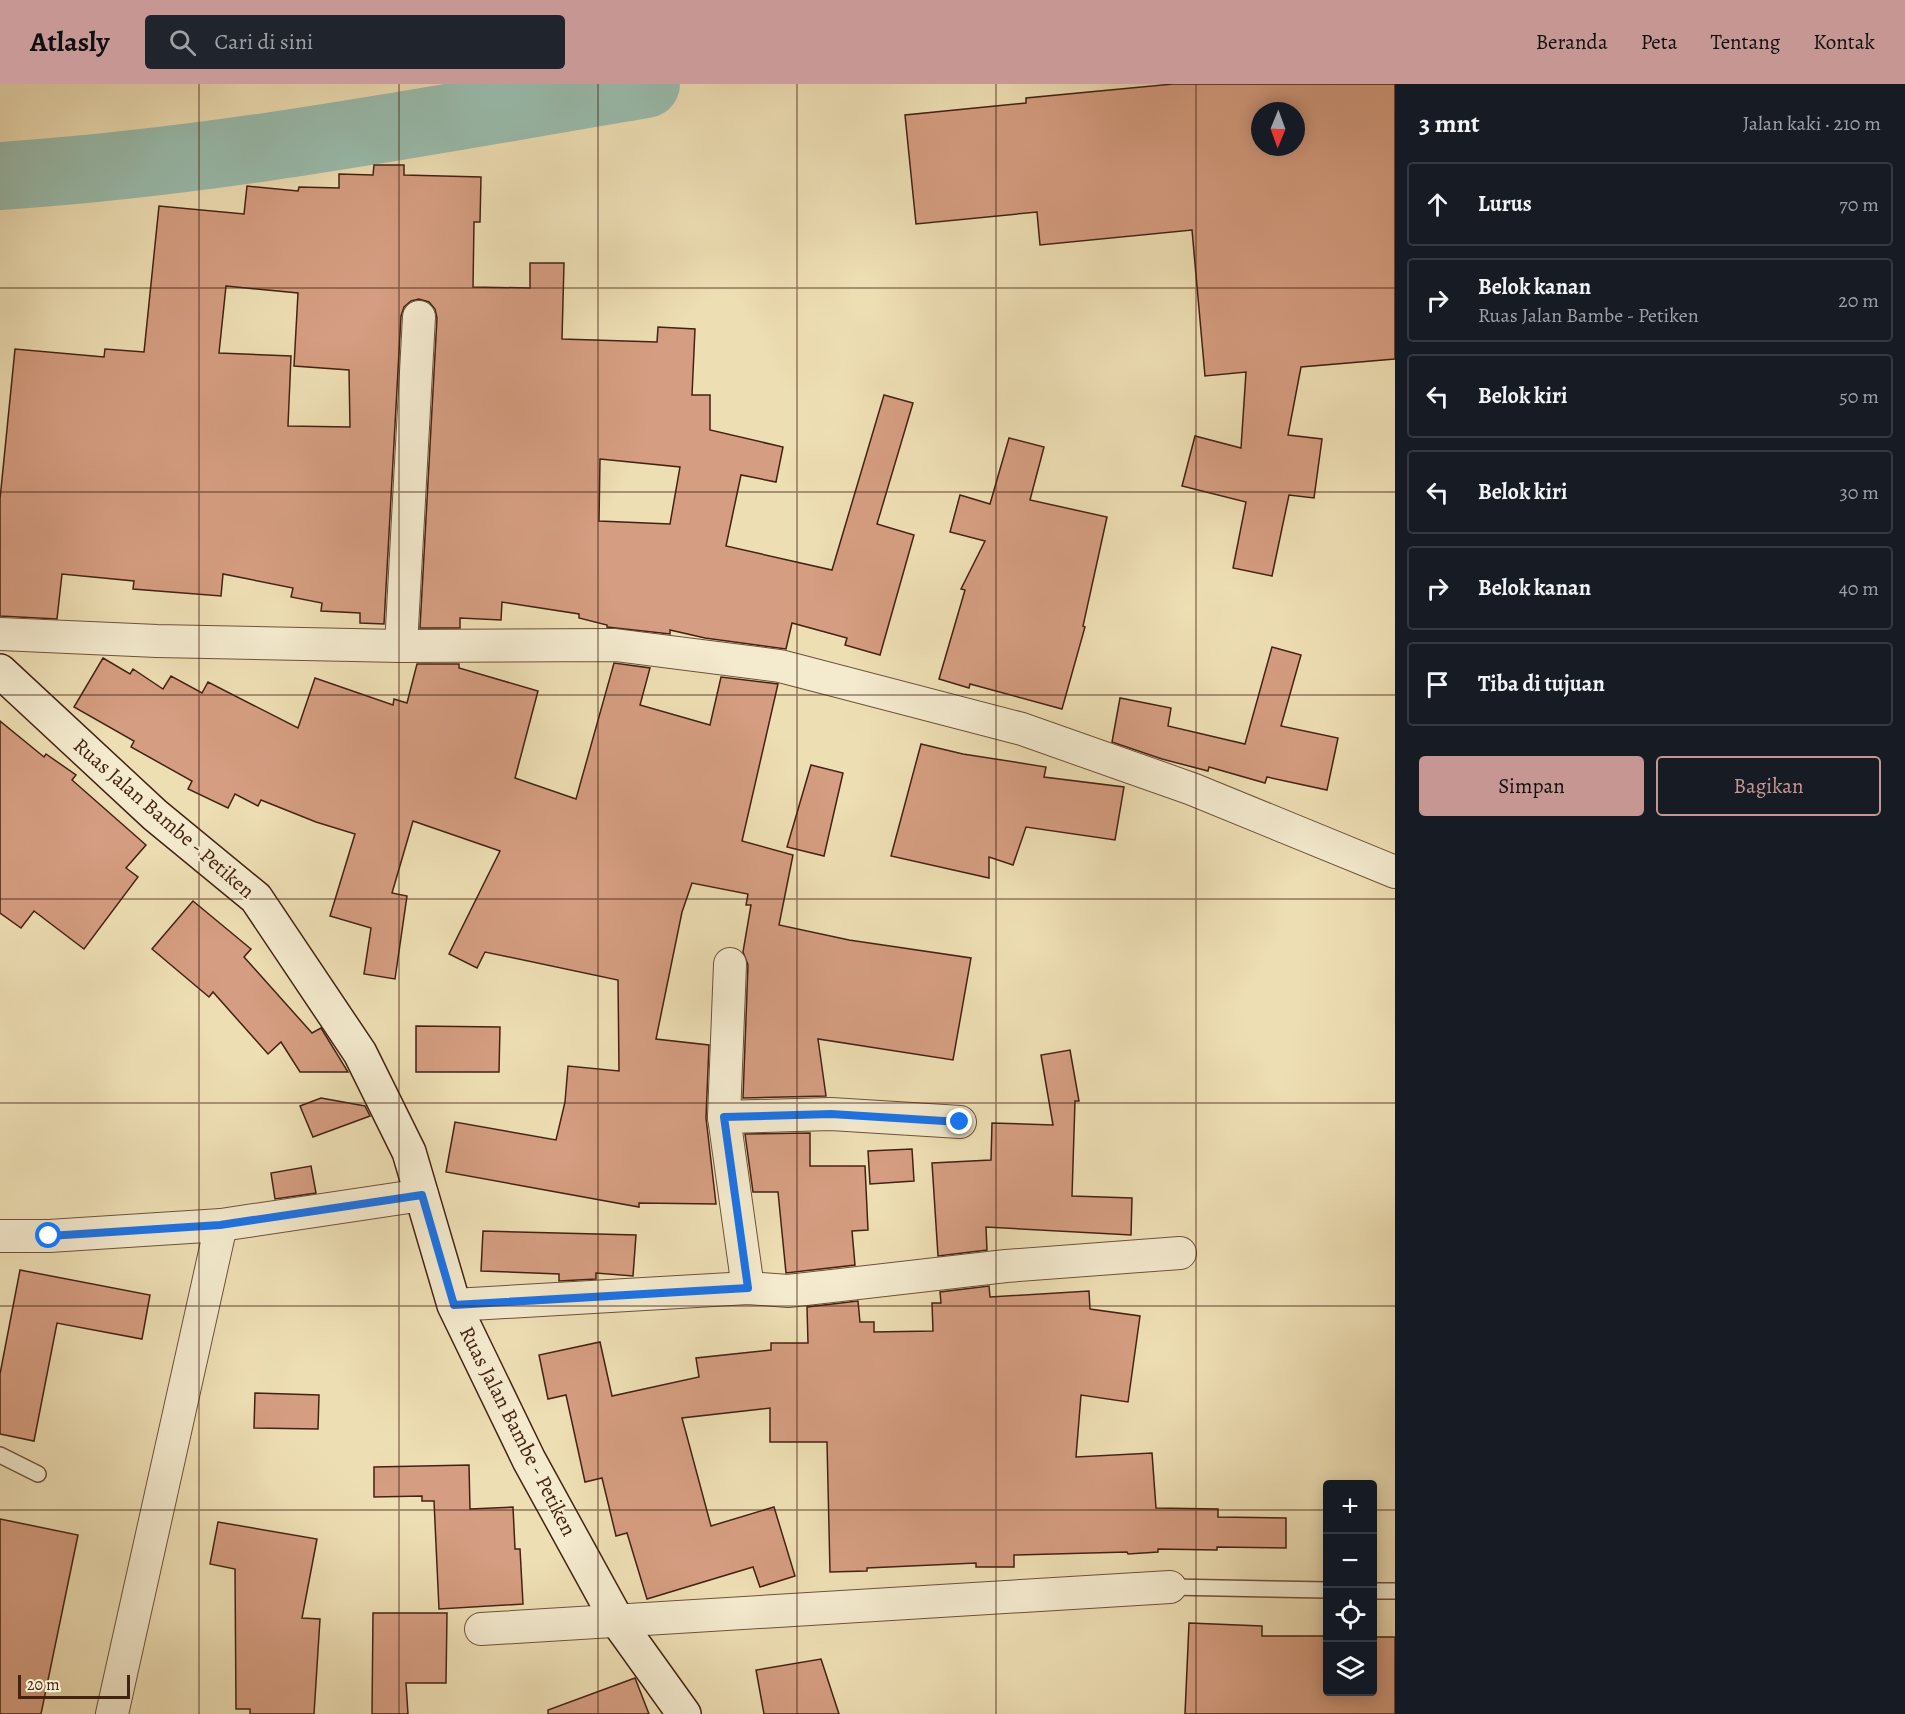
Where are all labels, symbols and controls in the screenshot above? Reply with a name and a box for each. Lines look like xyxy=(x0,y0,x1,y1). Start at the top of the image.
search box xyxy=(145,15,565,69)
text: Atlasly xyxy=(30,23,109,61)
icon: search xyxy=(166,26,199,59)
text: Cari di sini xyxy=(214,27,313,57)
text: Beranda xyxy=(1536,28,1608,56)
text: Peta xyxy=(1641,28,1677,56)
text: Tentang xyxy=(1710,28,1780,56)
text: Kontak xyxy=(1813,28,1875,56)
north arrow xyxy=(1251,102,1305,156)
text: 3 mnt xyxy=(1419,106,1480,141)
text: Jalan kaki · 210 m xyxy=(1743,110,1881,137)
icon: ahead xyxy=(1421,188,1454,221)
text: Lurus xyxy=(1478,189,1532,219)
text: 70 m xyxy=(1839,191,1879,218)
text: Belok kanan xyxy=(1478,272,1591,302)
icon: right xyxy=(1421,284,1454,317)
text: 20 m xyxy=(1838,287,1879,314)
text: Ruas Jalan Bambe - Petiken xyxy=(1478,302,1699,329)
icon: left xyxy=(1421,380,1454,413)
text: Belok kiri xyxy=(1478,381,1567,411)
text: 50 m xyxy=(1839,383,1879,410)
icon: left xyxy=(1421,476,1454,509)
text: Belok kiri xyxy=(1478,477,1567,507)
text: 30 m xyxy=(1839,479,1879,506)
icon: right xyxy=(1421,572,1454,605)
text: Belok kanan xyxy=(1478,573,1591,603)
text: 40 m xyxy=(1839,575,1879,602)
icon: arrive xyxy=(1421,668,1454,701)
text: Tiba di tujuan xyxy=(1478,669,1605,699)
street label: Ruas Jalan Bambe - Petiken xyxy=(67,731,261,905)
button: Simpan xyxy=(1419,756,1644,816)
button: Bagikan xyxy=(1656,756,1881,816)
route end xyxy=(946,1108,972,1134)
route start xyxy=(35,1222,61,1248)
street label: Ruas Jalan Bambe - Petiken xyxy=(453,1321,583,1541)
map controls xyxy=(1323,1480,1377,1696)
button: + xyxy=(1323,1480,1377,1534)
button: − xyxy=(1323,1534,1377,1588)
button: locate xyxy=(1323,1588,1377,1642)
button: layers xyxy=(1323,1642,1377,1696)
scale bar xyxy=(18,1672,130,1700)
text: 20 m xyxy=(27,1674,60,1696)

